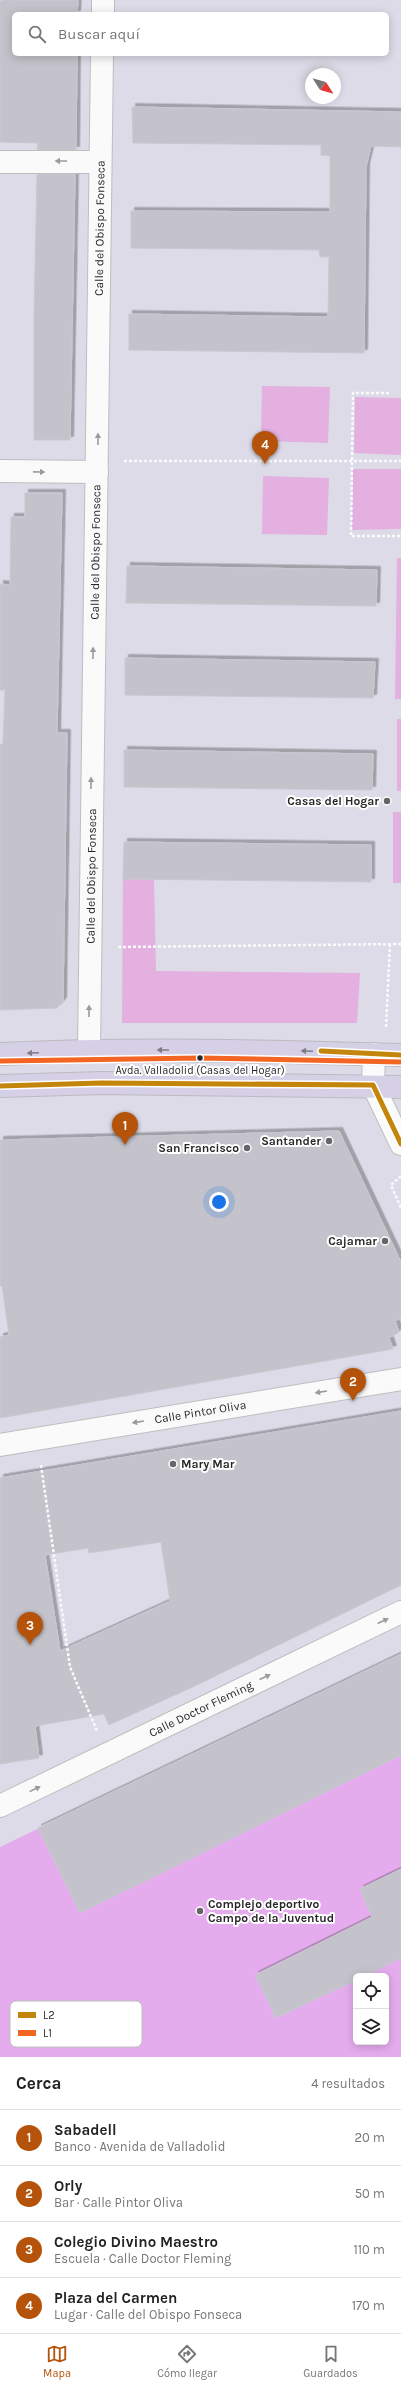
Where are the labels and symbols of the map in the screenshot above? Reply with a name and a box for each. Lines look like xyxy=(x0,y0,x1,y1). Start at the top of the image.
north arrow xyxy=(305,68,341,104)
one-way arrow xyxy=(54,158,67,164)
street label: Calle del Obispo Fonseca xyxy=(92,160,108,296)
pin: 4 xyxy=(252,431,278,464)
one-way arrow xyxy=(95,432,101,445)
one-way arrow xyxy=(33,468,45,475)
street label: Calle del Obispo Fonseca xyxy=(88,484,103,620)
one-way arrow xyxy=(90,646,96,659)
one-way arrow xyxy=(88,776,94,789)
place label: Casas del Hogar xyxy=(287,794,379,808)
marker: Casas del Hogar xyxy=(382,796,392,806)
street label: Calle del Obispo Fonseca xyxy=(83,808,99,944)
one-way arrow xyxy=(86,1004,92,1017)
one-way arrow xyxy=(156,1047,169,1053)
one-way arrow xyxy=(300,1048,313,1054)
one-way arrow xyxy=(27,1049,39,1056)
marker: Avda. Valladolid (Casas del Hogar) xyxy=(195,1053,205,1063)
place label: Avda. Valladolid (Casas del Hogar) xyxy=(115,1064,285,1077)
pin: 1 xyxy=(112,1112,138,1145)
place label: Santander xyxy=(261,1134,321,1148)
marker: Santander xyxy=(324,1136,334,1146)
place label: San Francisco xyxy=(158,1141,239,1155)
marker: San Francisco xyxy=(242,1143,252,1153)
your location xyxy=(209,1192,229,1212)
place label: Cajamar xyxy=(328,1234,377,1248)
marker: Cajamar xyxy=(380,1236,390,1246)
pin: 2 xyxy=(340,1368,366,1401)
one-way arrow xyxy=(315,1389,327,1395)
street label: Calle Pintor Oliva xyxy=(153,1398,247,1426)
one-way arrow xyxy=(131,1419,144,1425)
place label: Mary Mar xyxy=(181,1457,235,1471)
marker: Mary Mar xyxy=(168,1459,178,1469)
pin: 3 xyxy=(17,1612,43,1645)
one-way arrow xyxy=(377,1618,388,1624)
one-way arrow xyxy=(259,1674,271,1680)
street label: Calle Doctor Fleming xyxy=(147,1678,255,1740)
one-way arrow xyxy=(29,1786,41,1792)
place label: Complejo deportivo Campo de la Juventud xyxy=(208,1897,334,1925)
marker: Complejo deportivo Campo de la Juventud xyxy=(195,1906,205,1916)
legend xyxy=(10,2001,142,2047)
text: L2 xyxy=(43,2009,55,2022)
text: L1 xyxy=(43,2027,52,2040)

